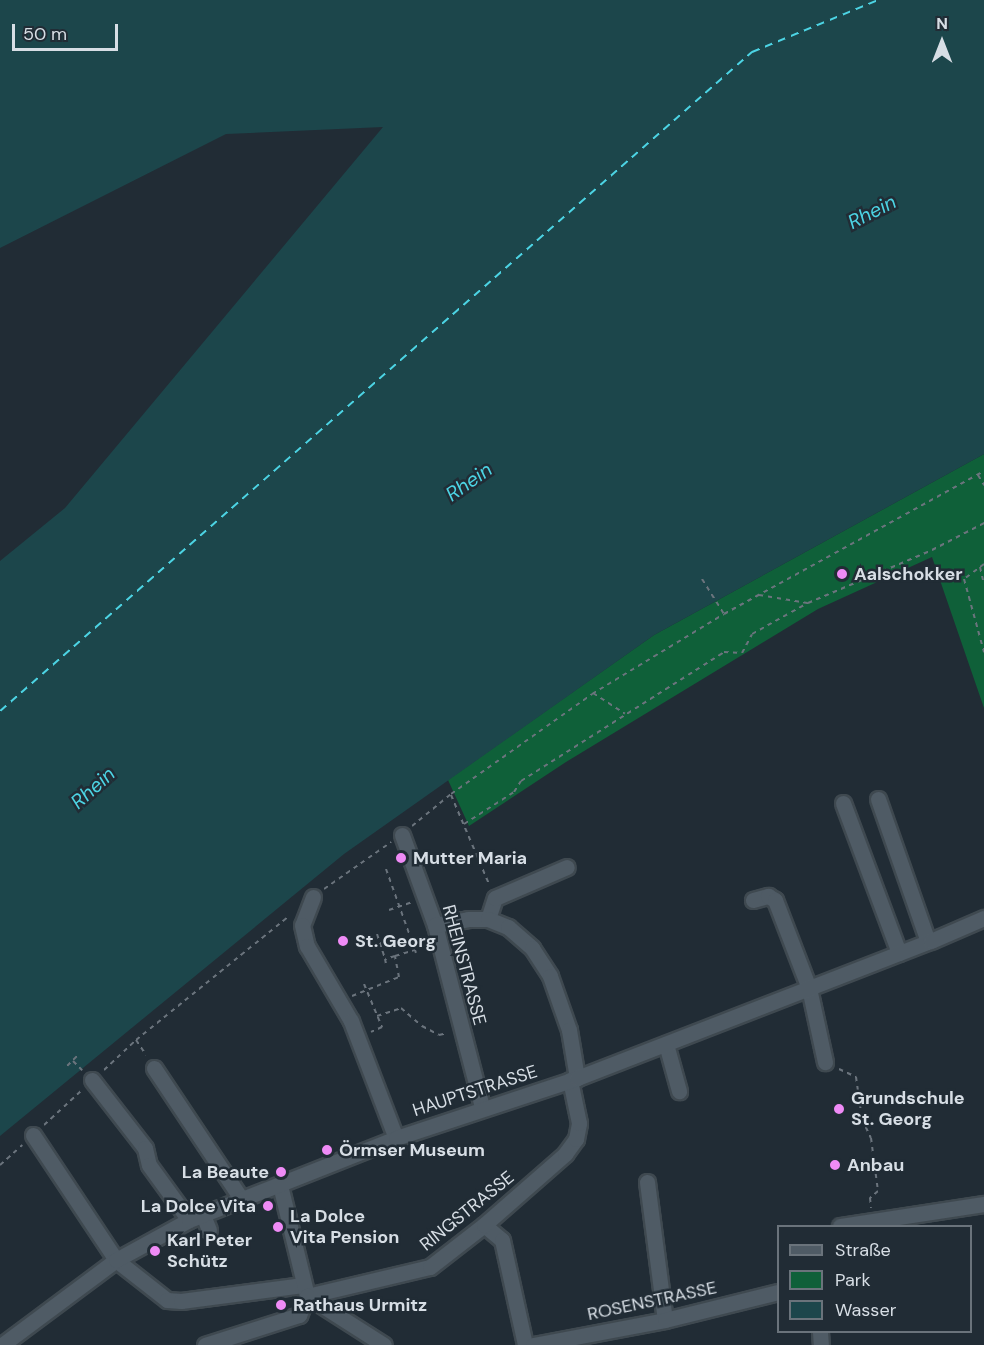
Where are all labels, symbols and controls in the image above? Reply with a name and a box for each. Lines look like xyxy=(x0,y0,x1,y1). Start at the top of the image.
scale bar xyxy=(15,12,122,50)
north arrow xyxy=(912,12,972,72)
text: N xyxy=(936,13,948,34)
text: 50 m xyxy=(23,22,67,46)
water label: Rhein xyxy=(844,190,900,234)
water label: Rhein xyxy=(441,458,497,506)
place label: Aalschokker xyxy=(854,563,963,585)
marker: Aalschokker xyxy=(835,567,849,581)
water label: Rhein xyxy=(66,762,120,814)
place label: Mutter Maria xyxy=(413,847,527,869)
marker: Mutter Maria xyxy=(394,851,408,865)
street label: RHEINSTRASSE xyxy=(438,902,490,1028)
place label: St. Georg xyxy=(355,930,436,952)
marker: St. Georg xyxy=(336,934,350,948)
street label: HAUPTSTRASSE xyxy=(410,1061,540,1121)
place label: Grundschule St. Georg xyxy=(851,1088,965,1130)
marker: Grundschule St. Georg xyxy=(832,1102,846,1116)
place label: Örmser Museum xyxy=(339,1139,485,1161)
marker: Örmser Museum xyxy=(320,1143,334,1157)
place label: Anbau xyxy=(847,1154,904,1176)
marker: Anbau xyxy=(828,1158,842,1172)
place label: La Beaute xyxy=(182,1161,269,1183)
marker: La Beaute xyxy=(274,1165,288,1179)
street label: RINGSTRASSE xyxy=(416,1166,518,1256)
place label: La Dolce Vita xyxy=(141,1195,256,1217)
marker: La Dolce Vita xyxy=(261,1199,275,1213)
place label: La Dolce Vita Pension xyxy=(290,1206,399,1248)
marker: La Dolce Vita Pension xyxy=(271,1220,285,1234)
legend xyxy=(777,1225,972,1333)
place label: Karl Peter Schütz xyxy=(167,1230,252,1272)
text: Straße xyxy=(835,1238,891,1262)
marker: Karl Peter Schütz xyxy=(148,1244,162,1258)
text: Park xyxy=(835,1268,871,1292)
street label: ROSENSTRASSE xyxy=(585,1277,719,1325)
place label: Rathaus Urmitz xyxy=(293,1294,427,1316)
marker: Rathaus Urmitz xyxy=(274,1298,288,1312)
text: Wasser xyxy=(835,1298,896,1322)

